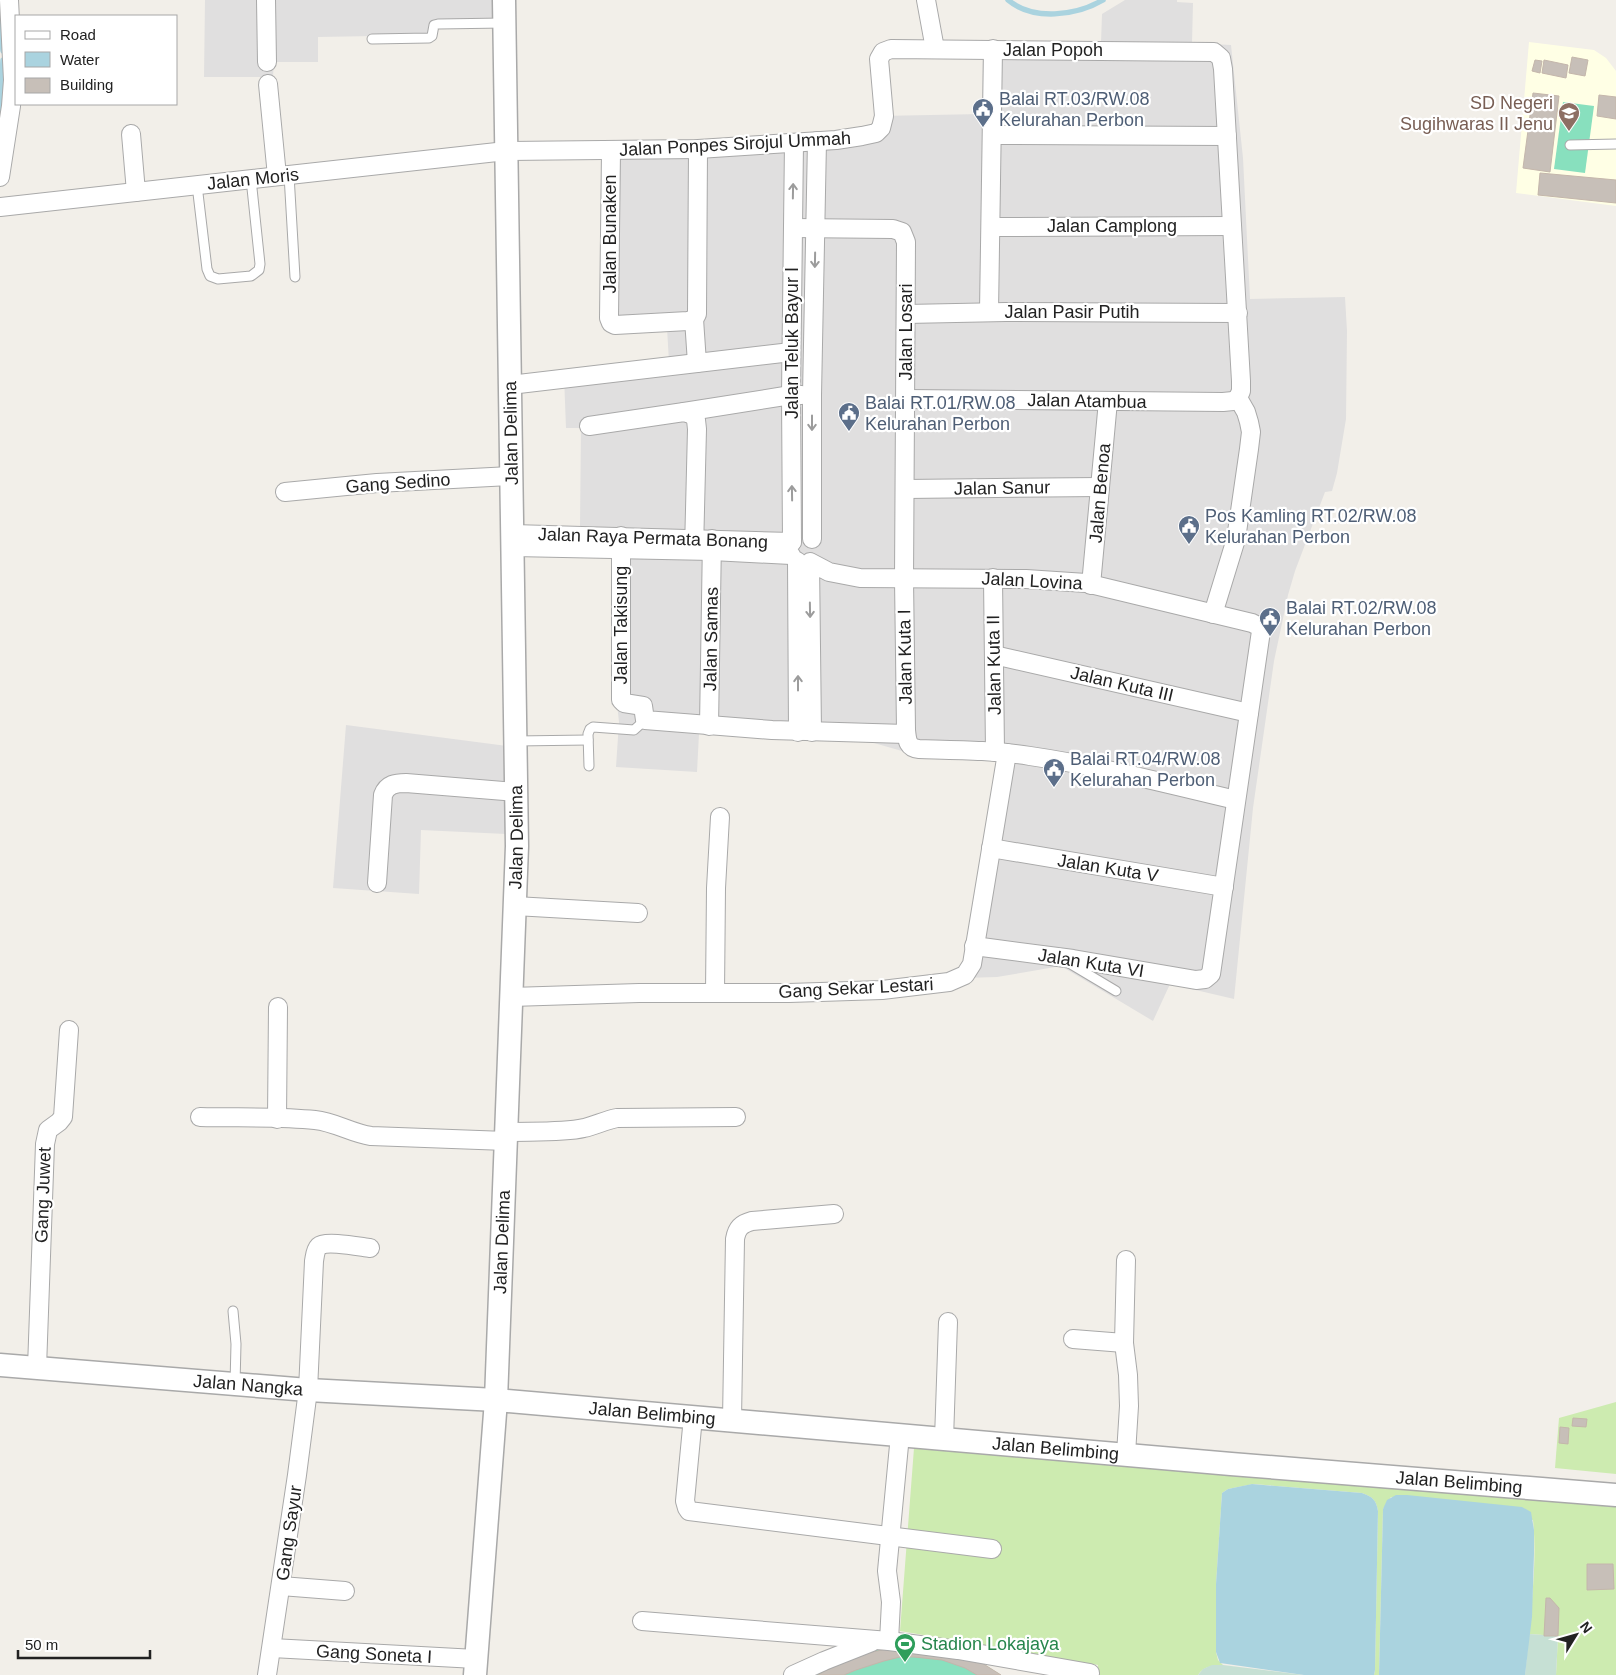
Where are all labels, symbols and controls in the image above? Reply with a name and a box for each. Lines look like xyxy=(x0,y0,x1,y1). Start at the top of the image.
legend xyxy=(15,15,178,105)
text: Road xyxy=(60,26,96,43)
street label: Jalan Popoh xyxy=(1003,40,1103,60)
text: Water xyxy=(60,51,99,68)
text: Building xyxy=(60,76,113,93)
place label: Balai RT.03/RW.08 Kelurahan Perbon xyxy=(999,89,1149,130)
place label: SD Negeri Sugihwaras II Jenu xyxy=(1400,93,1553,134)
public building icon: Balai RT.03/RW.08 Kelurahan Perbon xyxy=(971,97,995,128)
school or university icon: SD Negeri Sugihwaras II Jenu xyxy=(1557,101,1581,132)
street label: Jalan Ponpes Sirojul Ummah xyxy=(619,128,851,160)
street label: Jalan Moris xyxy=(206,164,300,194)
street label: Jalan Bunaken xyxy=(600,174,620,294)
one-way arrow xyxy=(788,183,798,200)
street label: Jalan Camplong xyxy=(1047,216,1177,236)
one-way arrow xyxy=(810,252,820,268)
street label: Jalan Teluk Bayur I xyxy=(782,267,802,419)
street label: Jalan Losari xyxy=(896,283,916,381)
street label: Jalan Pasir Putih xyxy=(1004,302,1140,322)
street label: Jalan Delima xyxy=(500,380,522,485)
street label: Jalan Atambua xyxy=(1027,390,1148,412)
place label: Balai RT.01/RW.08 Kelurahan Perbon xyxy=(865,393,1015,434)
public building icon: Balai RT.01/RW.08 Kelurahan Perbon xyxy=(837,401,861,432)
one-way arrow xyxy=(807,414,817,430)
street label: Jalan Benoa xyxy=(1086,441,1114,544)
street label: Gang Sedino xyxy=(345,469,451,497)
street label: Jalan Sanur xyxy=(954,477,1050,499)
one-way arrow xyxy=(787,486,797,502)
place label: Pos Kamling RT.02/RW.08 Kelurahan Perbon xyxy=(1205,506,1416,547)
public building icon: Pos Kamling RT.02/RW.08 Kelurahan Perbon xyxy=(1177,514,1201,545)
street label: Jalan Raya Permata Bonang xyxy=(538,524,768,552)
street label: Jalan Takisung xyxy=(611,566,631,684)
street label: Jalan Lovina xyxy=(981,568,1084,594)
street label: Jalan Samas xyxy=(700,587,722,691)
place label: Balai RT.02/RW.08 Kelurahan Perbon xyxy=(1286,598,1436,639)
one-way arrow xyxy=(805,602,815,618)
public building icon: Balai RT.02/RW.08 Kelurahan Perbon xyxy=(1258,606,1282,637)
street label: Jalan Kuta I xyxy=(894,609,916,705)
street label: Jalan Kuta II xyxy=(983,615,1005,715)
street label: Jalan Kuta III xyxy=(1069,662,1175,706)
one-way arrow xyxy=(793,675,803,692)
place label: Balai RT.04/RW.08 Kelurahan Perbon xyxy=(1070,749,1220,790)
public building icon: Balai RT.04/RW.08 Kelurahan Perbon xyxy=(1042,757,1066,788)
street label: Jalan Delima xyxy=(505,784,527,890)
street label: Jalan Kuta V xyxy=(1056,850,1160,886)
street label: Jalan Kuta VI xyxy=(1037,945,1145,981)
street label: Gang Sekar Lestari xyxy=(778,974,934,1002)
street label: Gang Juwet xyxy=(31,1147,55,1243)
street label: Jalan Delima xyxy=(490,1189,514,1294)
street label: Jalan Nangka xyxy=(192,1371,305,1400)
street label: Jalan Belimbing xyxy=(588,1398,716,1429)
street label: Jalan Belimbing xyxy=(991,1433,1120,1464)
street label: Jalan Belimbing xyxy=(1395,1467,1523,1497)
street label: Gang Sayur xyxy=(272,1484,306,1582)
north arrow xyxy=(1551,1610,1601,1660)
text: N xyxy=(1577,1618,1596,1636)
scale bar xyxy=(18,1628,150,1660)
sports icon: Stadion Lokajaya xyxy=(893,1632,917,1663)
place label: Stadion Lokajaya xyxy=(921,1634,1060,1654)
text: 50 m xyxy=(25,1636,58,1653)
street label: Gang Soneta I xyxy=(316,1641,432,1667)

